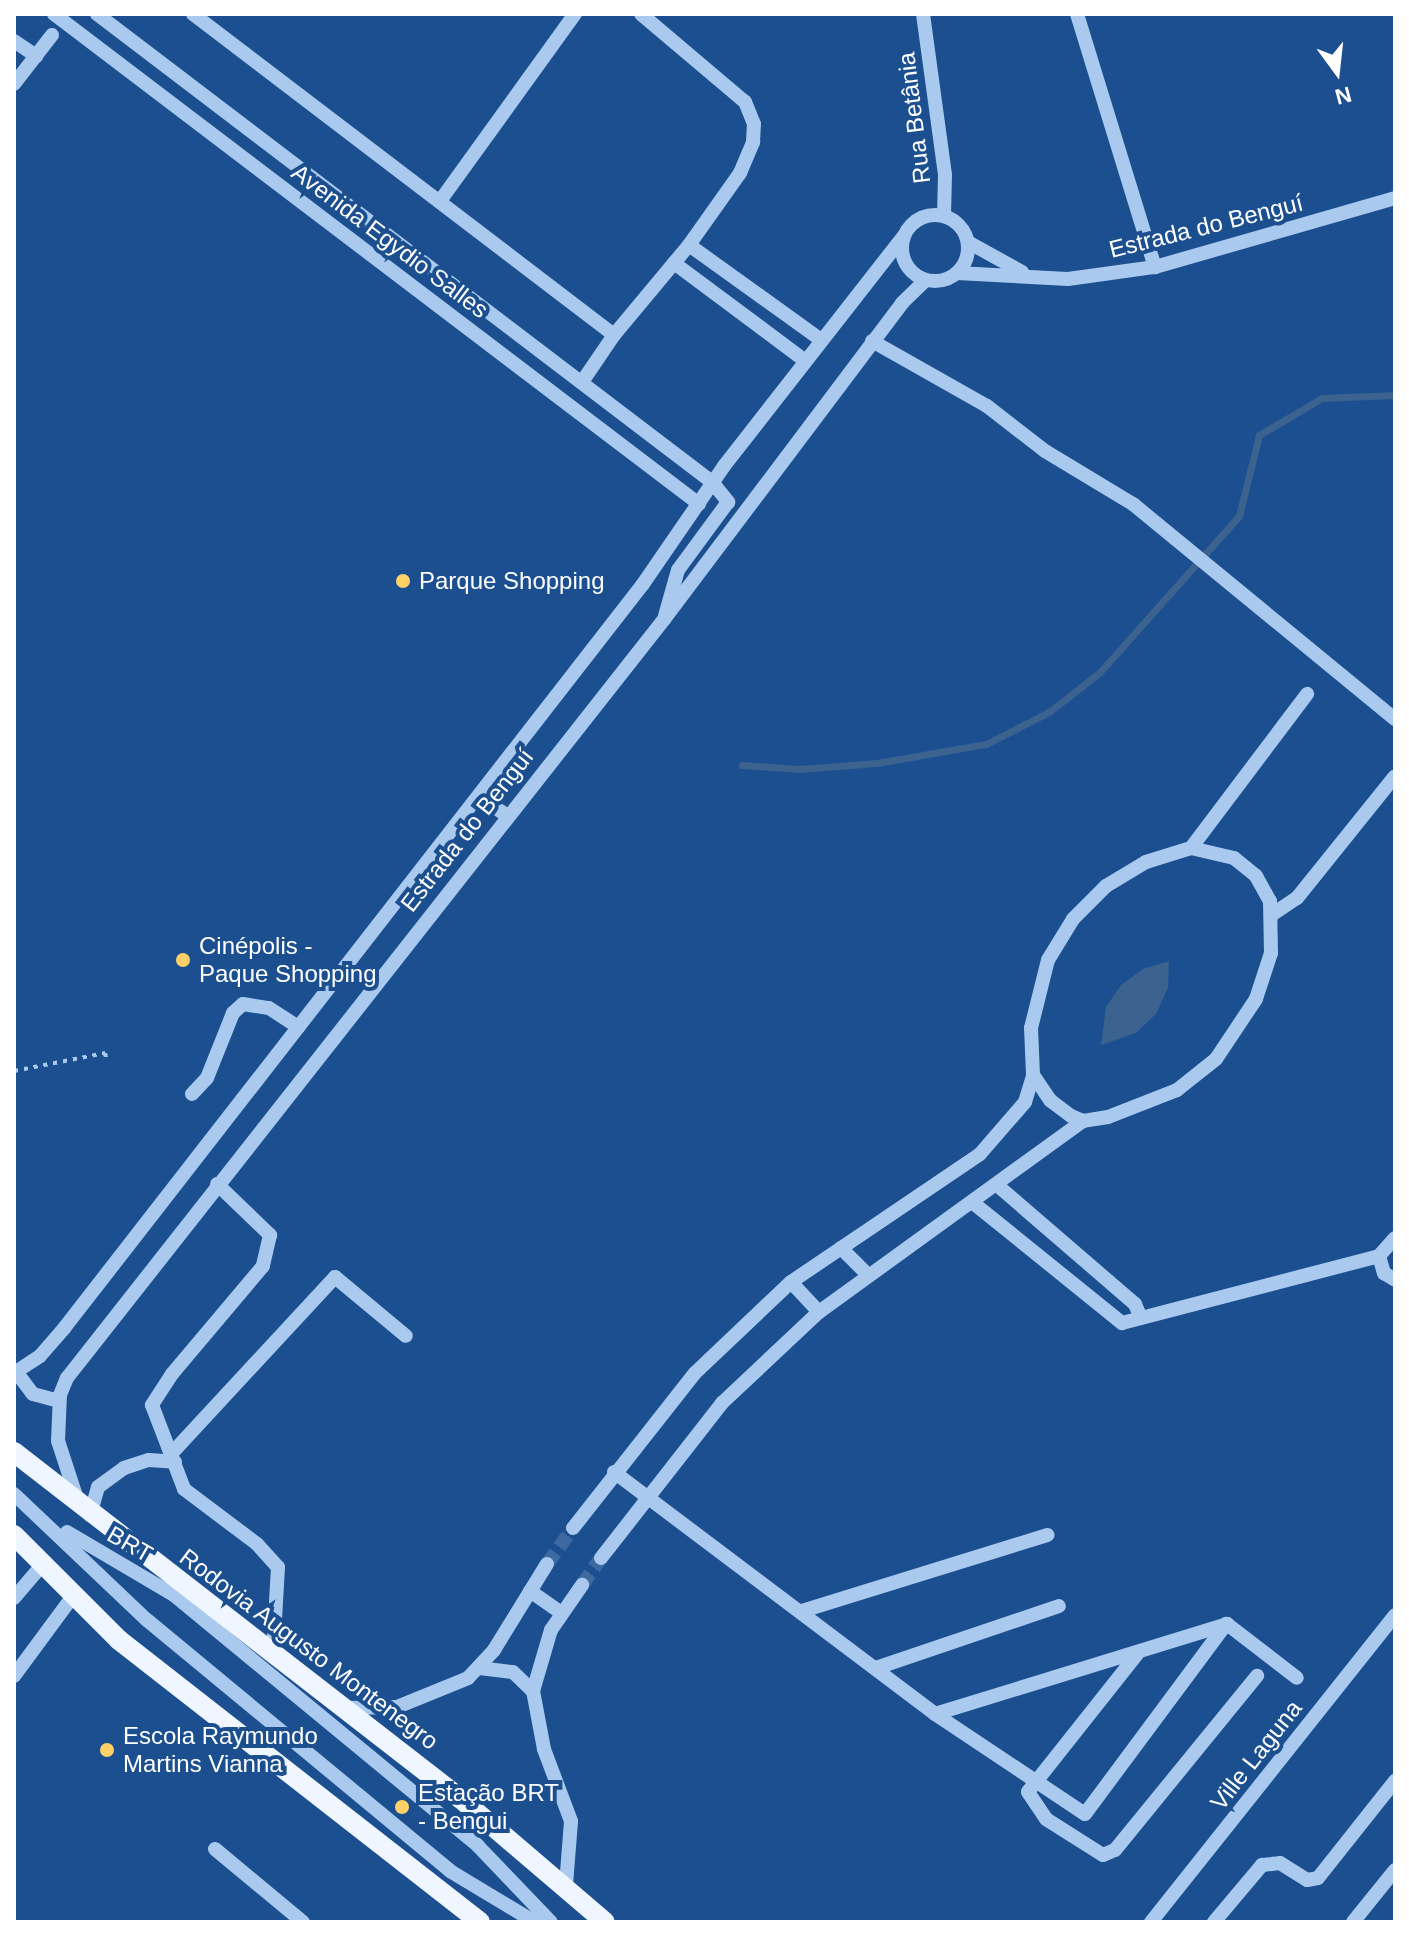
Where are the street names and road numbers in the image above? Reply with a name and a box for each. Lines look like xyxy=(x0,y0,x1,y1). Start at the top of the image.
street label: Rua Betânia xyxy=(892,51,936,185)
street label: Avenida Egydio Salles xyxy=(286,158,494,324)
street label: Estrada do Benguí xyxy=(1106,188,1306,264)
street label: Estrada do Benguí xyxy=(394,743,540,917)
street label: BRT xyxy=(102,1520,158,1568)
street label: Rodovia Augusto Montenegro xyxy=(174,1542,444,1756)
street label: Ville Laguna xyxy=(1204,1694,1308,1816)

